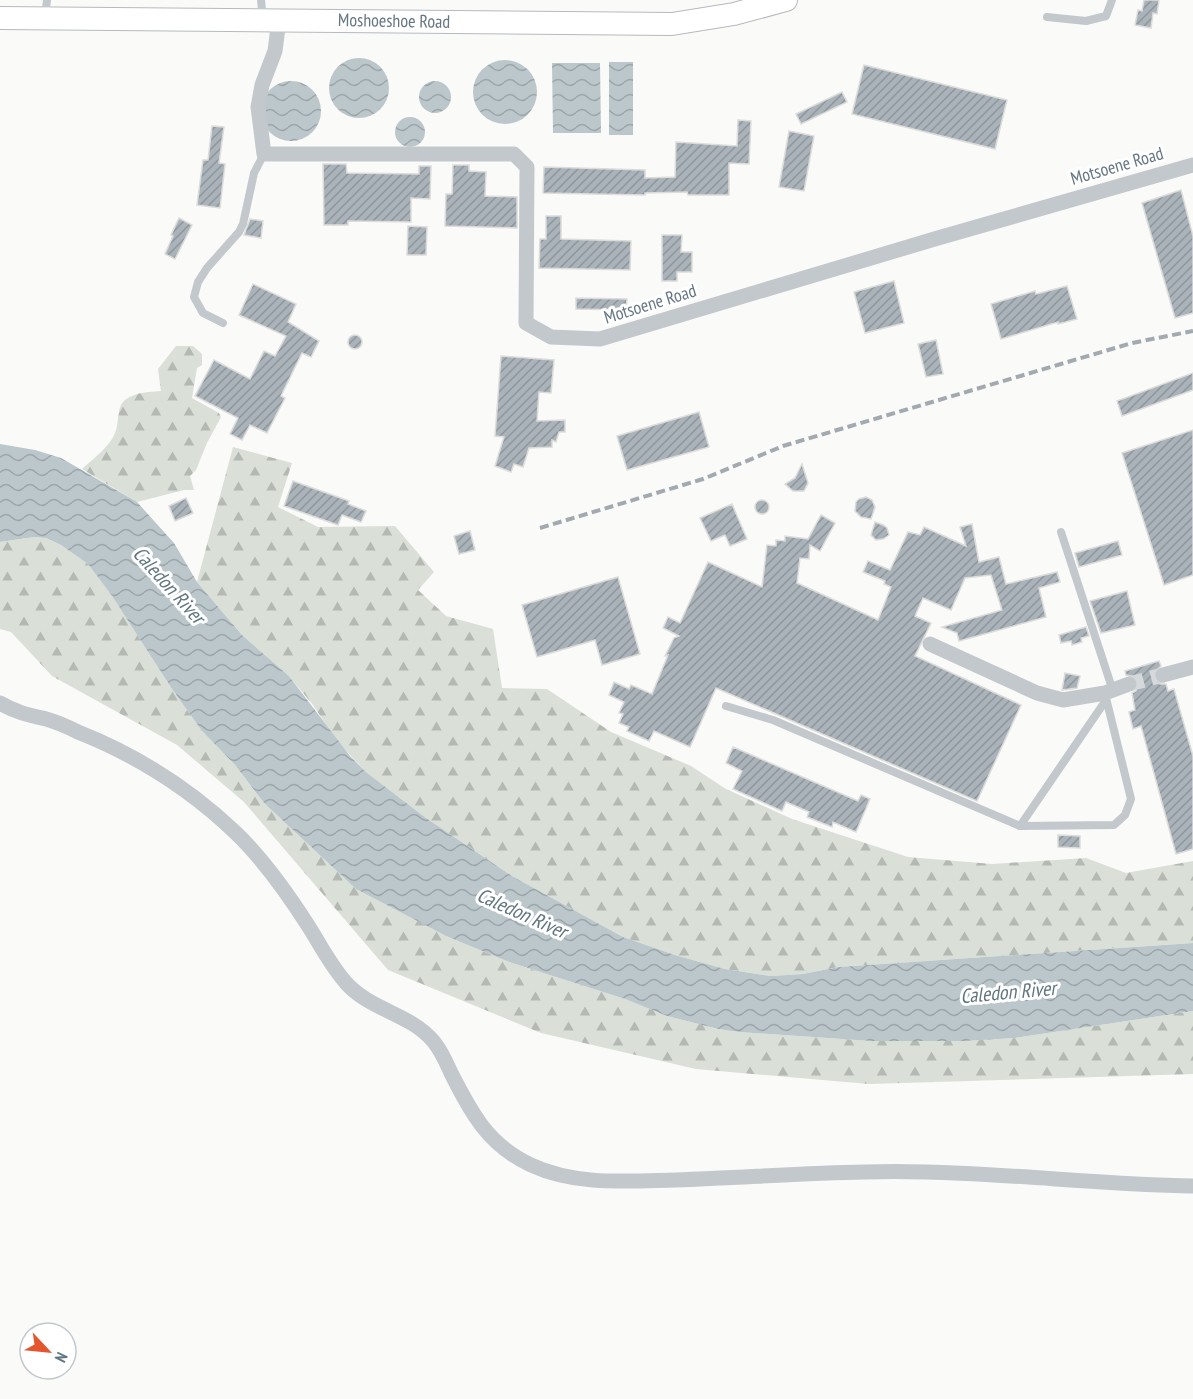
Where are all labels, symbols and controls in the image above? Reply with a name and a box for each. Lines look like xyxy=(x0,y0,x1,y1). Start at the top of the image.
street label: Moshoeshoe Road xyxy=(338,8,450,33)
street label: Motsoene Road xyxy=(1068,141,1166,190)
street label: Motsoene Road xyxy=(601,279,699,328)
water label: Caledon River xyxy=(127,541,212,631)
water label: Caledon River xyxy=(473,882,573,945)
water label: Caledon River xyxy=(959,975,1059,1009)
north arrow xyxy=(18,1321,78,1381)
text: N xyxy=(51,1349,72,1366)

